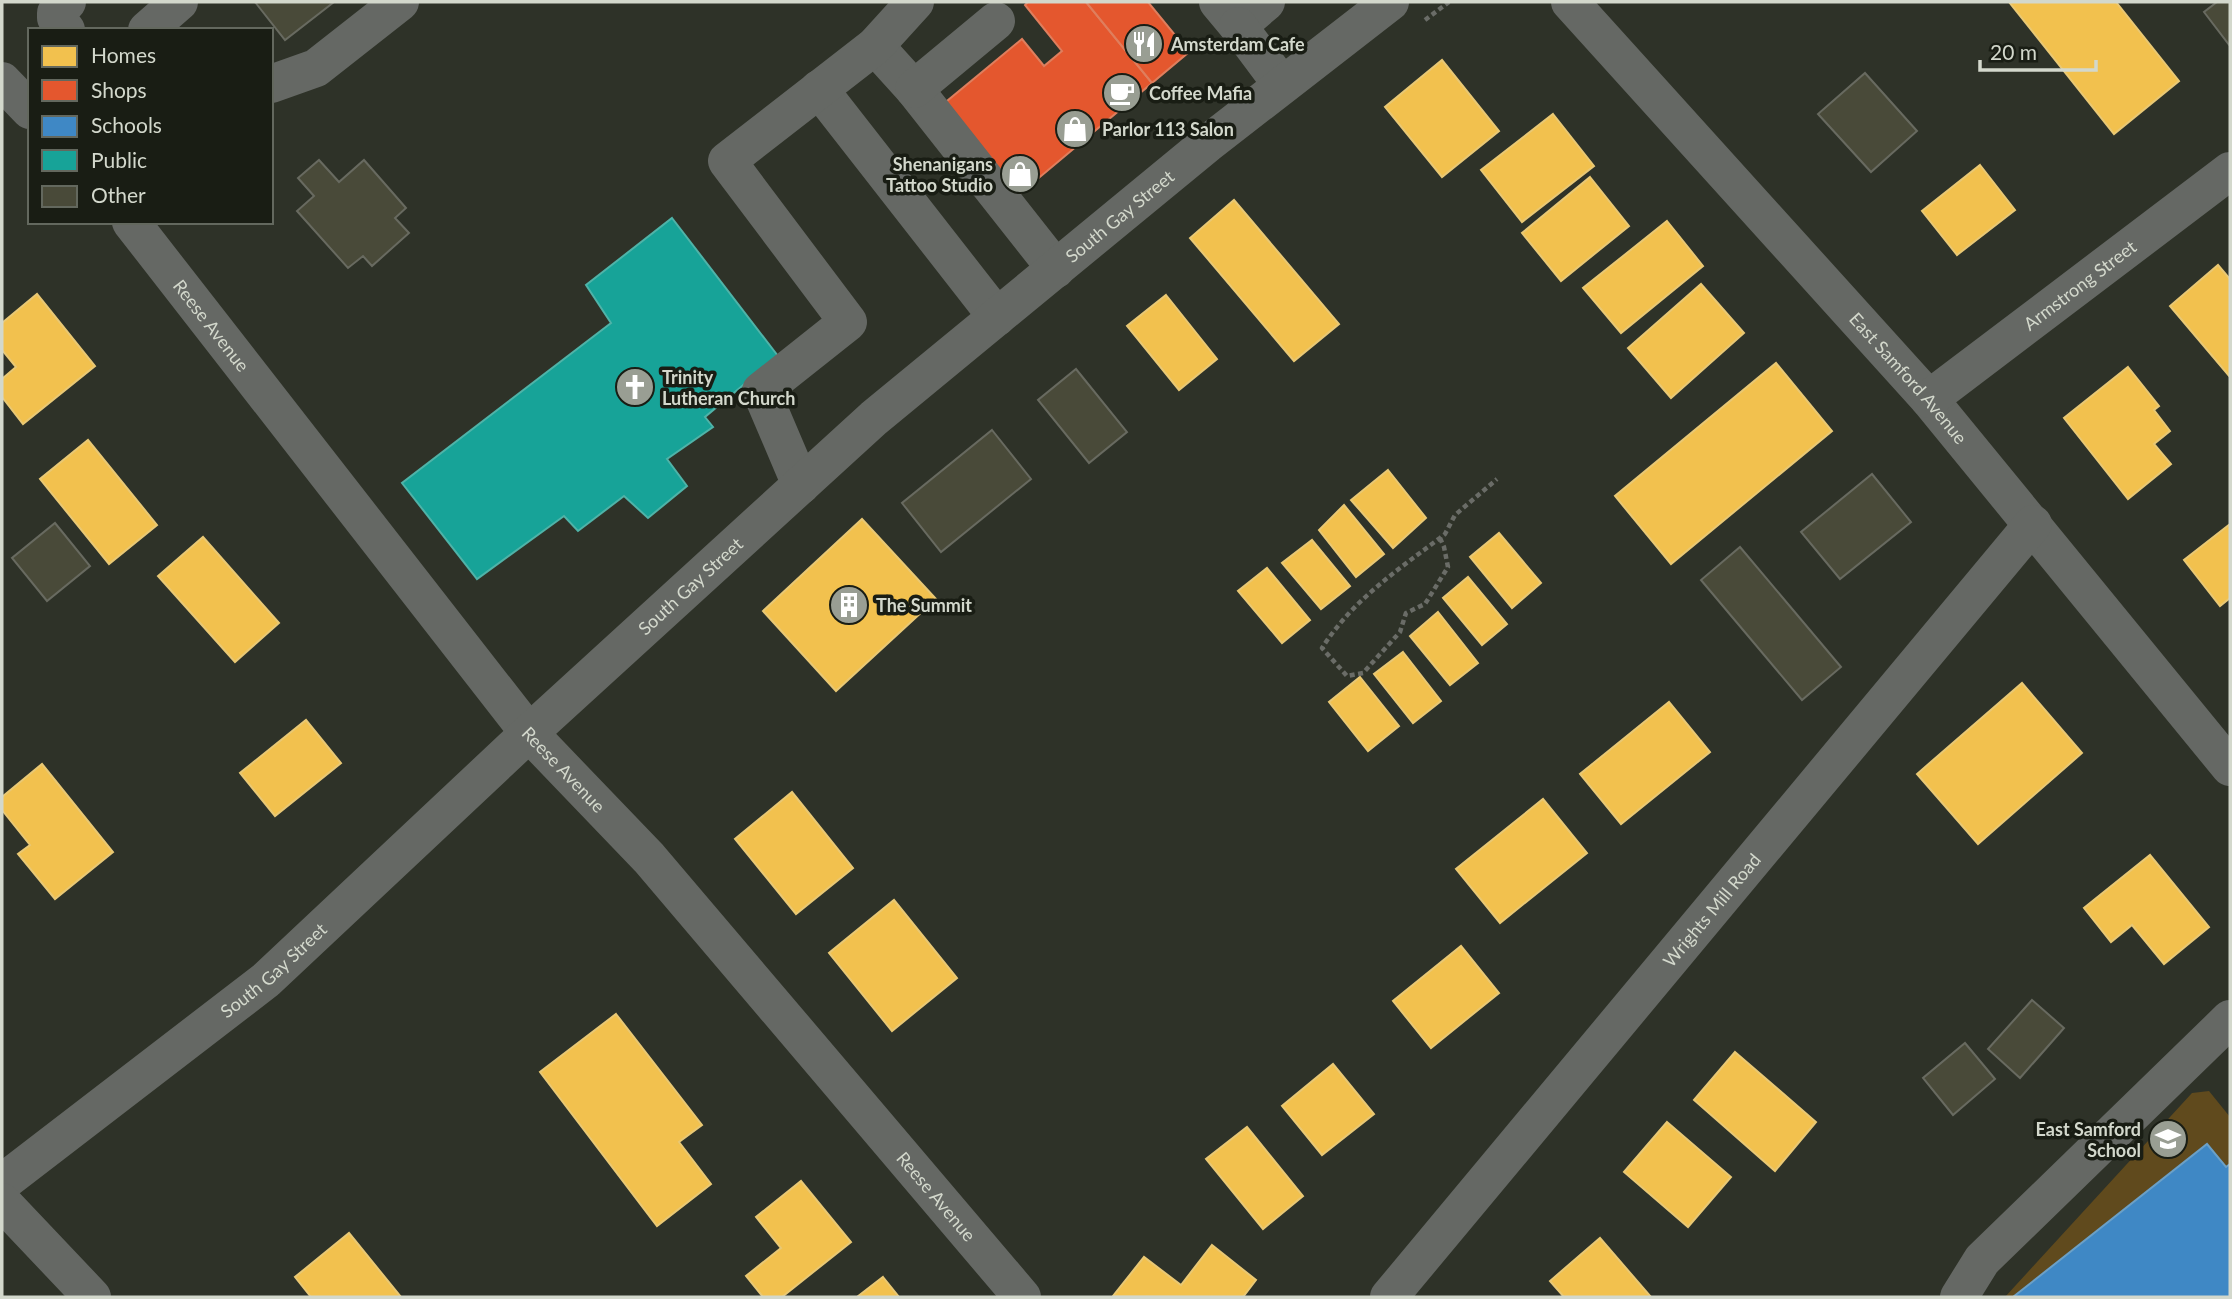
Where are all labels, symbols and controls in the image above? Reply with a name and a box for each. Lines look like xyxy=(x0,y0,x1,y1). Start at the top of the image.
restaurant icon: Amsterdam Cafe xyxy=(1123,23,1165,65)
legend xyxy=(28,28,273,224)
scale bar xyxy=(1980,28,2096,72)
place label: Amsterdam Cafe xyxy=(1170,33,1305,55)
text: 20 m xyxy=(1990,39,2037,64)
text: Homes xyxy=(91,42,156,67)
cafe icon: Coffee Mafia xyxy=(1101,72,1143,114)
text: Shops xyxy=(91,77,147,102)
place label: Coffee Mafia xyxy=(1149,82,1252,104)
shop icon: Parlor 113 Salon xyxy=(1054,108,1096,150)
text: Schools xyxy=(91,112,162,137)
place label: Parlor 113 Salon xyxy=(1102,118,1234,140)
text: Public xyxy=(91,147,147,172)
place label: Shenanigans Tattoo Studio xyxy=(886,153,993,196)
shop icon: Shenanigans Tattoo Studio xyxy=(999,153,1041,195)
street label: South Gay Street xyxy=(1061,165,1179,267)
text: Other xyxy=(91,182,146,207)
street label: Armstrong Street xyxy=(2019,235,2141,335)
street label: Reese Avenue xyxy=(169,275,254,376)
street label: East Samford Avenue xyxy=(1845,308,1972,448)
church icon: Trinity Lutheran Church xyxy=(614,366,656,408)
place label: Trinity Lutheran Church xyxy=(662,366,795,409)
street label: South Gay Street xyxy=(633,532,747,639)
building icon: The Summit xyxy=(828,584,870,626)
place label: The Summit xyxy=(876,594,972,616)
street label: Reese Avenue xyxy=(518,722,610,817)
street label: Wrights Mill Road xyxy=(1658,849,1765,971)
street label: South Gay Street xyxy=(216,918,331,1022)
place label: East Samford School xyxy=(2036,1118,2141,1161)
school or university icon: East Samford School xyxy=(2147,1118,2189,1160)
street label: Reese Avenue xyxy=(892,1147,981,1246)

